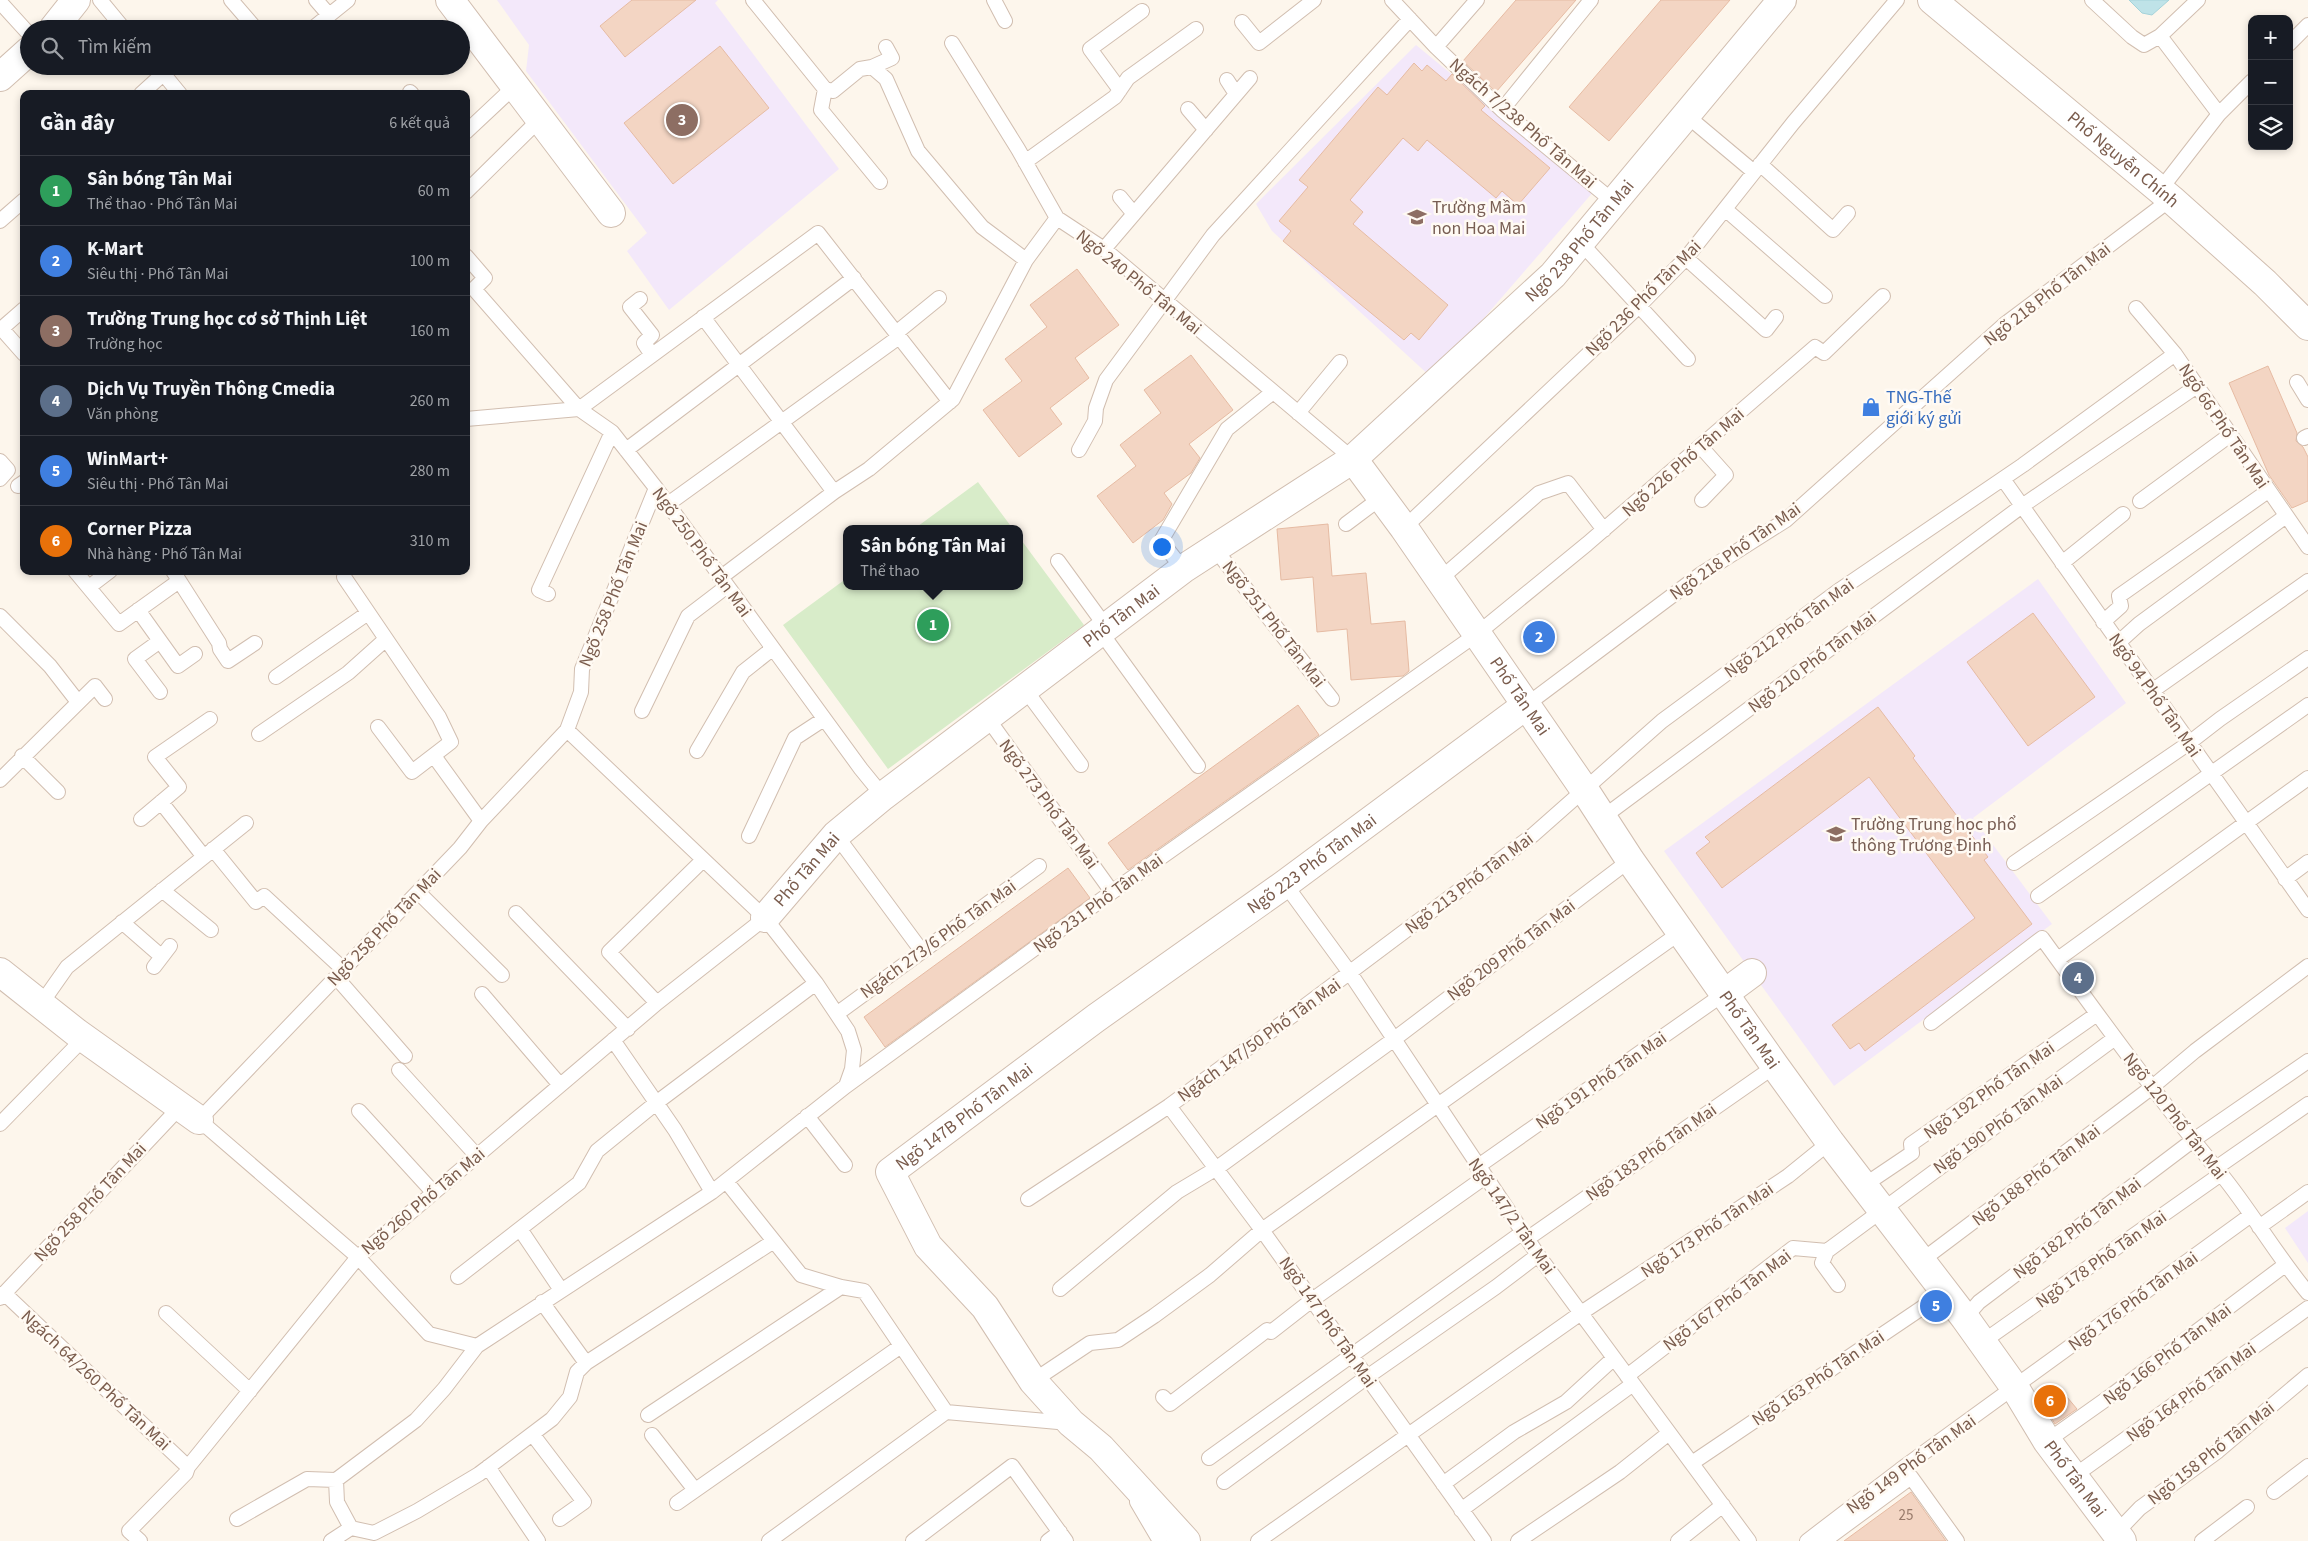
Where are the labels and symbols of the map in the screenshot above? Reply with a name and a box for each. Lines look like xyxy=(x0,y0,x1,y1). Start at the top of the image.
street label: Ngách 7/238 Phố Tân Mai xyxy=(1444,52,1602,194)
pin: 3 xyxy=(666,101,698,139)
street label: Phố Nguyễn Chính xyxy=(2062,106,2185,214)
street label: Ngõ 238 Phố Tân Mai xyxy=(1520,174,1640,308)
place label: Trường Mầm non Hoa Mai xyxy=(1432,195,1526,241)
school or university icon: Trường Mầm non Hoa Mai xyxy=(1406,206,1428,228)
street label: Ngõ 240 Phố Tân Mai xyxy=(1071,224,1207,341)
street label: Ngõ 236 Phố Tân Mai xyxy=(1580,235,1707,362)
street label: Ngõ 218 Phố Tân Mai xyxy=(1979,237,2116,352)
street label: Ngõ 66 Phố Tân Mai xyxy=(2172,359,2275,494)
place label: TNG-Thế giới ký gửi xyxy=(1886,385,1962,431)
shop icon: TNG-Thế giới ký gửi xyxy=(1860,396,1882,418)
street label: Ngõ 226 Phố Tân Mai xyxy=(1617,402,1750,523)
street label: Ngõ 250 Phố Tân Mai xyxy=(646,482,757,622)
street label: Ngõ 218 Phố Tân Mai xyxy=(1665,497,1806,606)
street label: Ngõ 258 Phố Tân Mai xyxy=(573,518,654,671)
your location xyxy=(1149,534,1175,560)
street label: Ngõ 251 Phố Tân Mai xyxy=(1216,556,1331,693)
street label: Ngõ 212 Phố Tân Mai xyxy=(1719,573,1859,684)
street label: Phố Tân Mai xyxy=(1078,579,1165,654)
pin: 1 xyxy=(917,606,949,644)
street label: Ngõ 210 Phố Tân Mai xyxy=(1743,606,1882,719)
pin: 2 xyxy=(1523,618,1555,656)
street label: Ngõ 94 Phố Tân Mai xyxy=(2102,628,2207,762)
street label: Phố Tân Mai xyxy=(1483,652,1556,741)
street label: Ngõ 273 Phố Tân Mai xyxy=(993,734,1104,874)
street label: Ngõ 223 Phố Tân Mai xyxy=(1242,808,1382,920)
place label: Trường Trung học phổ thông Trương Định xyxy=(1851,812,2016,858)
school or university icon: Trường Trung học phổ thông Trương Định xyxy=(1825,823,1847,845)
street label: Phố Tân Mai xyxy=(768,827,846,912)
street label: Ngõ 213 Phố Tân Mai xyxy=(1400,827,1539,940)
street label: Ngõ 231 Phố Tân Mai xyxy=(1028,848,1168,959)
street label: Ngõ 258 Phố Tân Mai xyxy=(322,863,447,992)
street label: Ngách 273/6 Phố Tân Mai xyxy=(855,874,1022,1005)
street label: Ngõ 209 Phố Tân Mai xyxy=(1442,894,1581,1007)
pin: 4 xyxy=(2062,959,2094,997)
street label: Ngách 147/50 Phố Tân Mai xyxy=(1172,973,1346,1108)
street label: Phố Tân Mai xyxy=(1713,986,1785,1074)
street label: Ngõ 191 Phố Tân Mai xyxy=(1531,1026,1672,1135)
street label: Ngõ 192 Phố Tân Mai xyxy=(1919,1036,2060,1145)
street label: Ngõ 120 Phố Tân Mai xyxy=(2117,1048,2232,1185)
street label: Ngõ 147B Phố Tân Mai xyxy=(890,1057,1038,1177)
street label: Ngõ 190 Phố Tân Mai xyxy=(1928,1069,2068,1180)
street label: Ngõ 183 Phố Tân Mai xyxy=(1581,1098,1722,1207)
street label: Ngõ 188 Phố Tân Mai xyxy=(1967,1119,2106,1232)
street label: Ngõ 258 Phố Tân Mai xyxy=(28,1137,152,1268)
street label: Ngõ 260 Phố Tân Mai xyxy=(356,1142,491,1261)
street label: Ngõ 147/2 Tân Mai xyxy=(1462,1153,1561,1280)
street label: Ngõ 182 Phố Tân Mai xyxy=(2008,1172,2147,1285)
street label: Ngõ 173 Phố Tân Mai xyxy=(1636,1177,1779,1284)
street label: Ngõ 178 Phố Tân Mai xyxy=(2031,1205,2172,1314)
street label: Ngõ 167 Phố Tân Mai xyxy=(1658,1244,1797,1357)
street label: Ngõ 176 Phố Tân Mai xyxy=(2063,1246,2203,1357)
street label: Ngõ 147 Phố Tân Mai xyxy=(1273,1252,1382,1393)
pin: 5 xyxy=(1920,1287,1952,1325)
street label: Ngõ 166 Phố Tân Mai xyxy=(2098,1298,2237,1411)
street label: Ngách 64/260 Phố Tân Mai xyxy=(15,1304,176,1457)
street label: Ngõ 163 Phố Tân Mai xyxy=(1747,1325,1890,1432)
street label: Ngõ 164 Phố Tân Mai xyxy=(2121,1337,2261,1448)
pin: 6 xyxy=(2034,1382,2066,1420)
street label: Ngõ 158 Phố Tân Mai xyxy=(2143,1396,2280,1511)
street label: Ngõ 149 Phố Tân Mai xyxy=(1841,1409,1981,1520)
street label: Phố Tân Mai xyxy=(2038,1435,2112,1523)
house number: 25 xyxy=(1899,1505,1913,1526)

